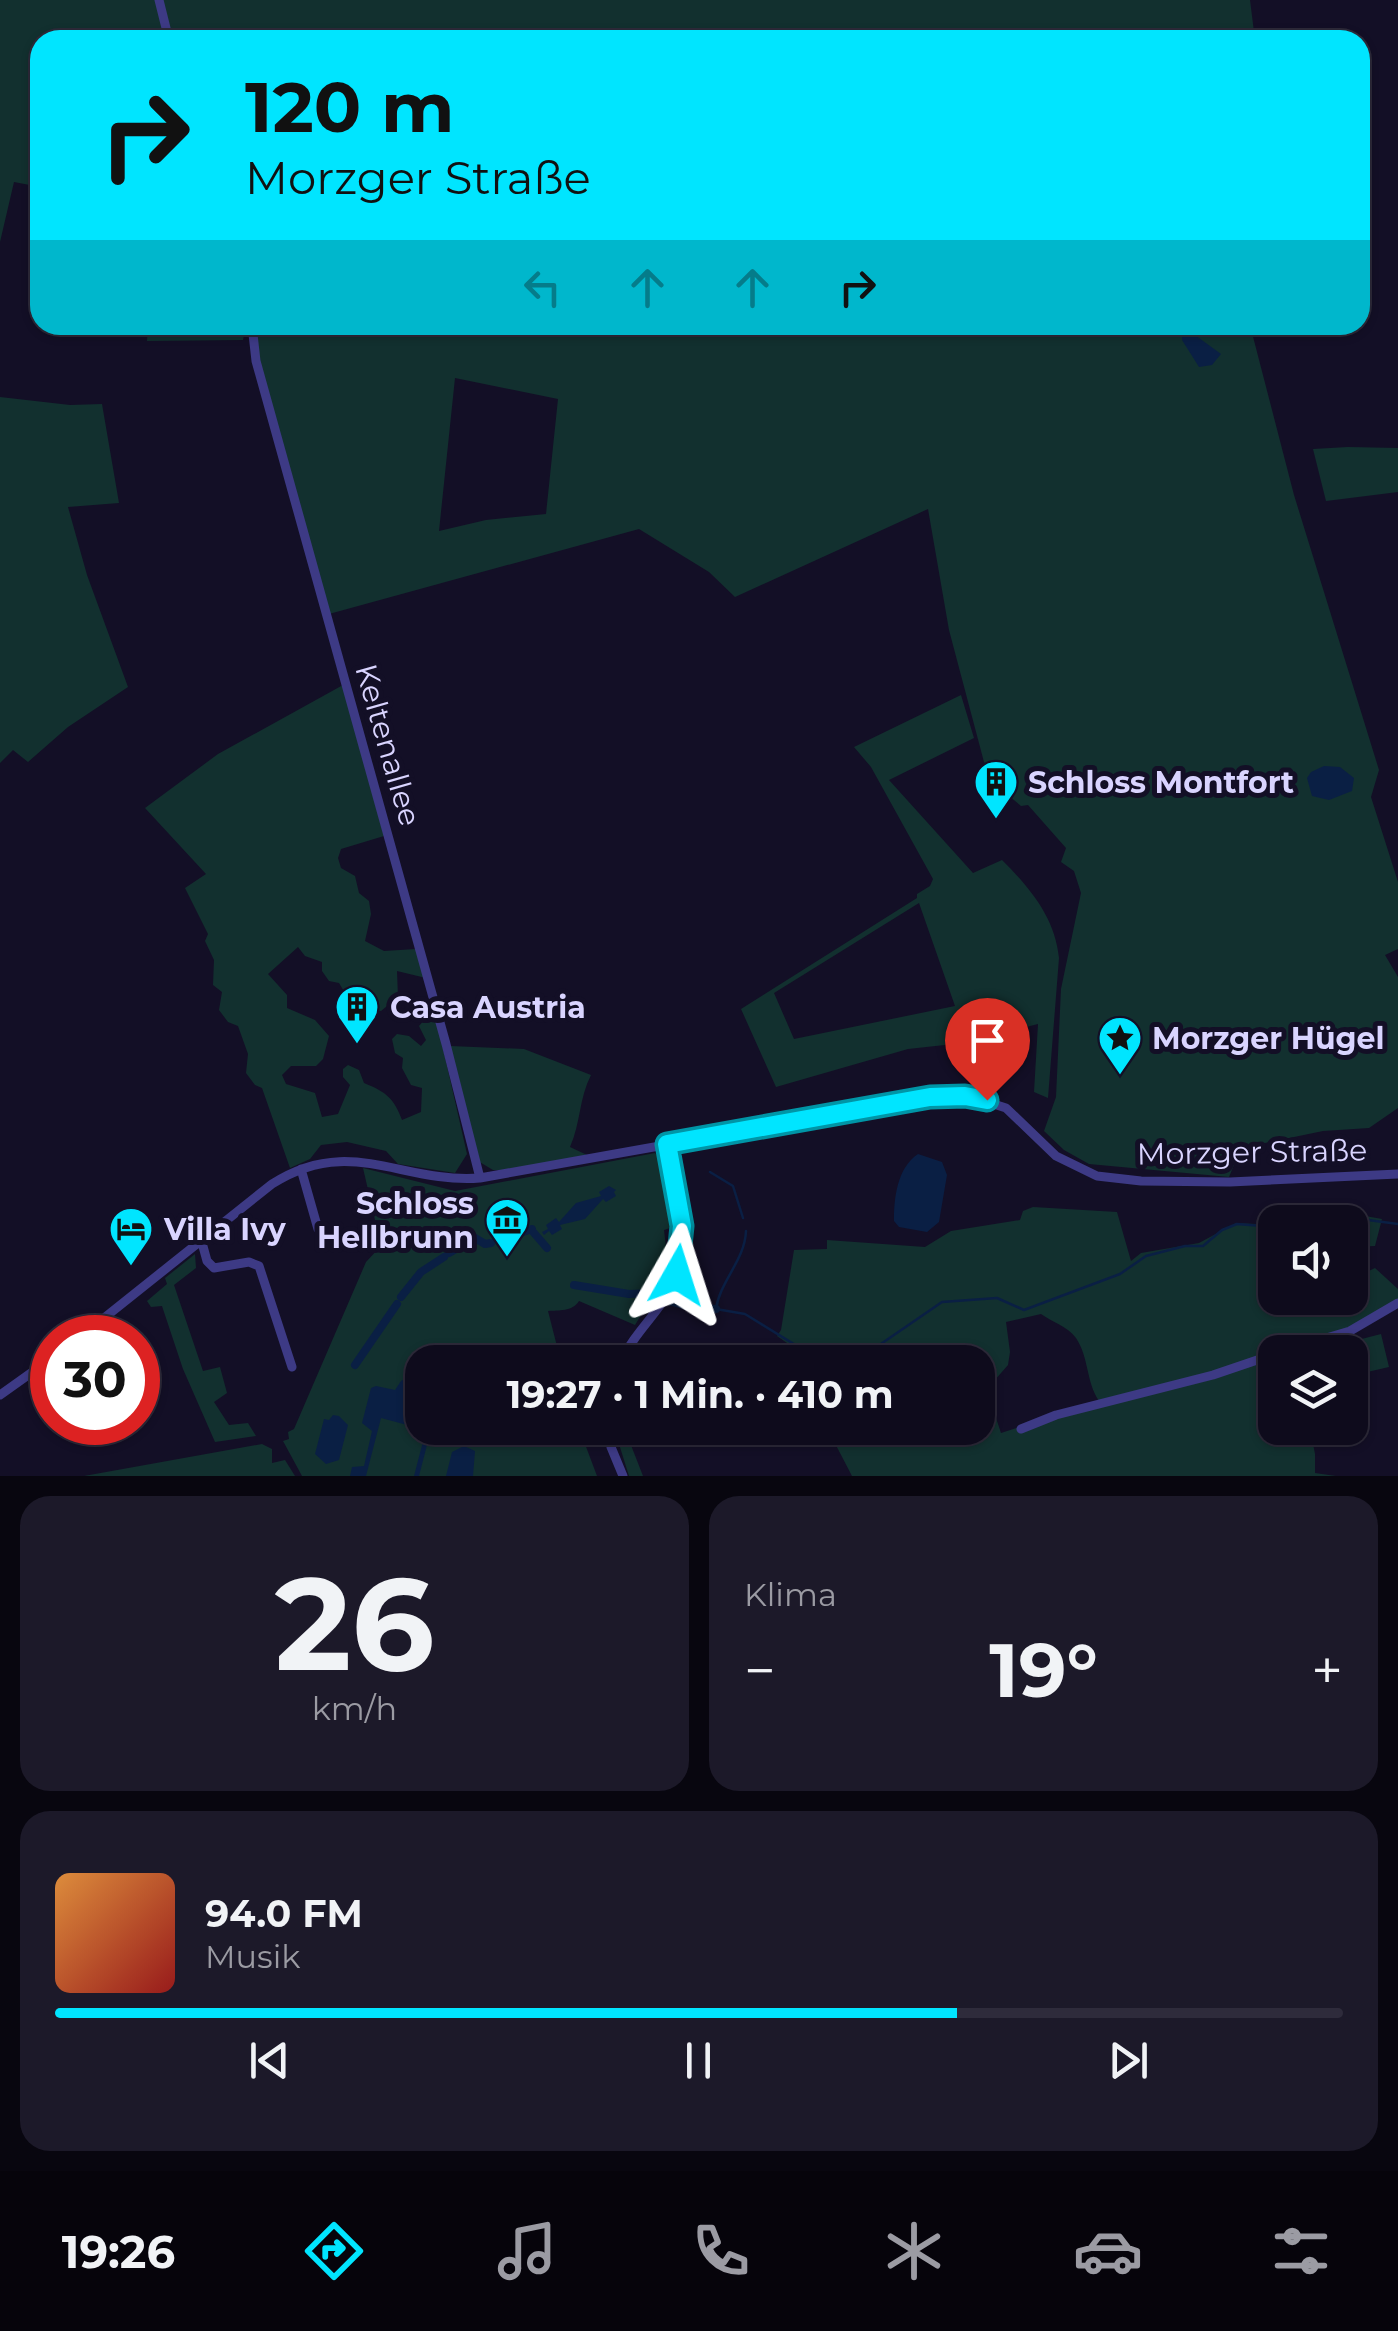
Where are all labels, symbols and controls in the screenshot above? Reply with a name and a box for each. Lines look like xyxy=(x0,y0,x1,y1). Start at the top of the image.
text: 120 m xyxy=(245,64,455,150)
icon: right xyxy=(80,70,210,200)
text: Morzger Straße xyxy=(245,150,591,205)
icon: left xyxy=(515,260,570,315)
icon: ahead xyxy=(620,260,675,315)
icon: ahead xyxy=(725,260,780,315)
icon: right xyxy=(830,260,885,315)
street label: Keltenallee xyxy=(347,660,429,830)
building icon: Schloss Montfort xyxy=(973,759,1019,820)
place label: Schloss Montfort xyxy=(1028,764,1294,801)
building icon: Casa Austria xyxy=(334,984,380,1045)
place label: Casa Austria xyxy=(390,989,586,1026)
pin xyxy=(945,998,1030,1101)
icon: arrive xyxy=(960,1013,1015,1068)
place icon: Morzger Hügel xyxy=(1097,1015,1143,1076)
place label: Morzger Hügel xyxy=(1152,1020,1384,1057)
street label: Morzger Straße xyxy=(1136,1131,1368,1173)
place label: Schloss Hellbrunn xyxy=(317,1185,474,1256)
museum icon: Schloss Hellbrunn xyxy=(484,1197,530,1258)
map controls xyxy=(1258,1205,1368,1445)
button: sound xyxy=(1258,1205,1368,1315)
hotel icon: Villa Ivy xyxy=(108,1206,154,1267)
place label: Villa Ivy xyxy=(163,1211,287,1248)
position arrow xyxy=(625,1223,729,1327)
speed limit sign: 30 xyxy=(30,1315,160,1445)
button: layers xyxy=(1258,1335,1368,1445)
text: 19:27 · 1 Min. · 410 m xyxy=(506,1371,894,1418)
text: 26 xyxy=(275,1544,434,1703)
text: Klima xyxy=(744,1575,837,1614)
text: 19° xyxy=(989,1624,1098,1716)
text: − xyxy=(744,1637,776,1704)
text: + xyxy=(1311,1637,1343,1704)
text: km/h xyxy=(312,1689,397,1728)
text: 94.0 FM xyxy=(205,1890,363,1937)
text: Musik xyxy=(205,1937,300,1976)
icon: previous xyxy=(242,2033,297,2088)
icon: pause xyxy=(671,2033,726,2088)
icon: next xyxy=(1101,2033,1156,2088)
icon: directions xyxy=(299,2216,369,2286)
icon: music xyxy=(492,2216,562,2286)
icon: phone xyxy=(686,2216,756,2286)
icon: climate xyxy=(879,2216,949,2286)
icon: car xyxy=(1073,2216,1143,2286)
icon: filters xyxy=(1266,2216,1336,2286)
text: 19:26 xyxy=(62,2224,175,2279)

